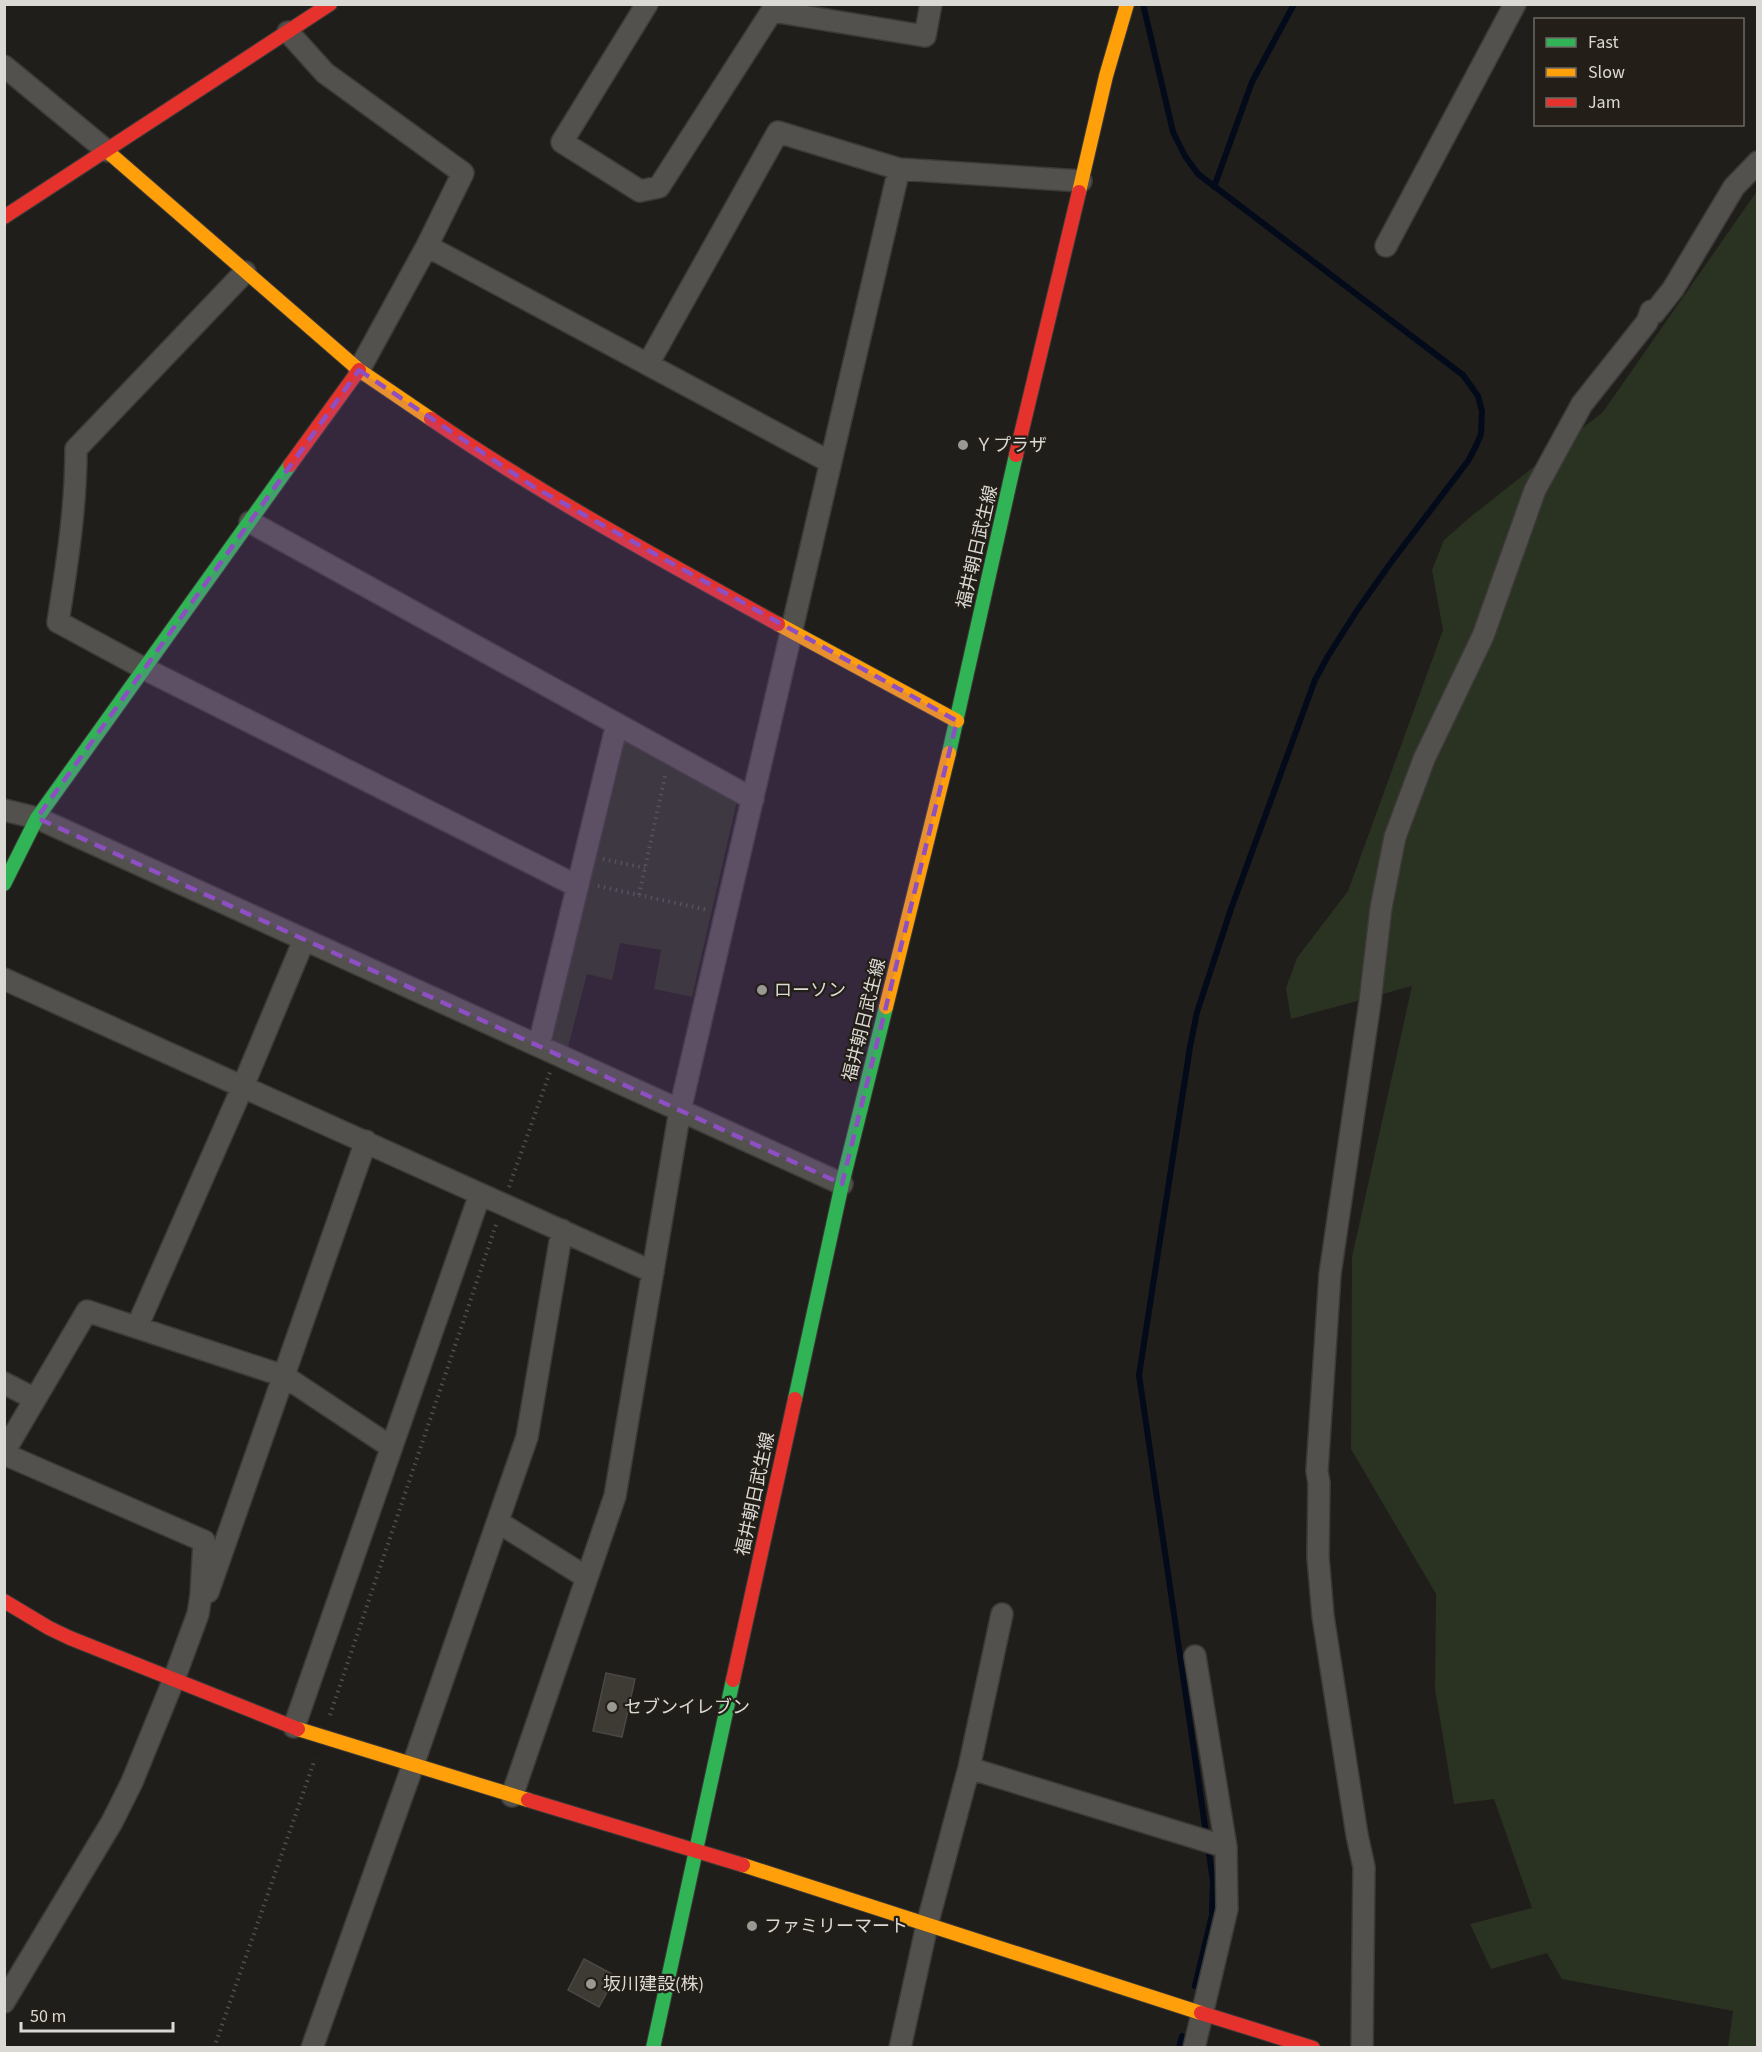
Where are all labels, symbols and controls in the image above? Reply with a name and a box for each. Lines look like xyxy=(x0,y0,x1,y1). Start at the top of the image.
legend xyxy=(1534,18,1744,126)
text: Fast xyxy=(1588,30,1619,55)
text: Slow xyxy=(1588,60,1625,85)
text: Jam xyxy=(1588,90,1621,115)
place label: Ｙプラザ xyxy=(975,433,1047,458)
marker: Ｙプラザ xyxy=(956,438,970,452)
street label: 福井朝日武生線 xyxy=(951,483,1004,611)
street label: 福井朝日武生線 xyxy=(837,956,892,1084)
place label: ローソン xyxy=(774,978,846,1003)
marker: ローソン xyxy=(755,983,769,997)
street label: 福井朝日武生線 xyxy=(730,1430,781,1558)
place label: セブンイレブン xyxy=(624,1695,750,1720)
marker: セブンイレブン xyxy=(605,1700,619,1714)
place label: ファミリーマート xyxy=(764,1914,908,1939)
marker: ファミリーマート xyxy=(745,1919,759,1933)
place label: 坂川建設(株) xyxy=(603,1972,704,1997)
marker: 坂川建設(株) xyxy=(584,1977,598,1991)
scale bar xyxy=(21,1995,172,2033)
text: 50 m xyxy=(30,2004,66,2029)

